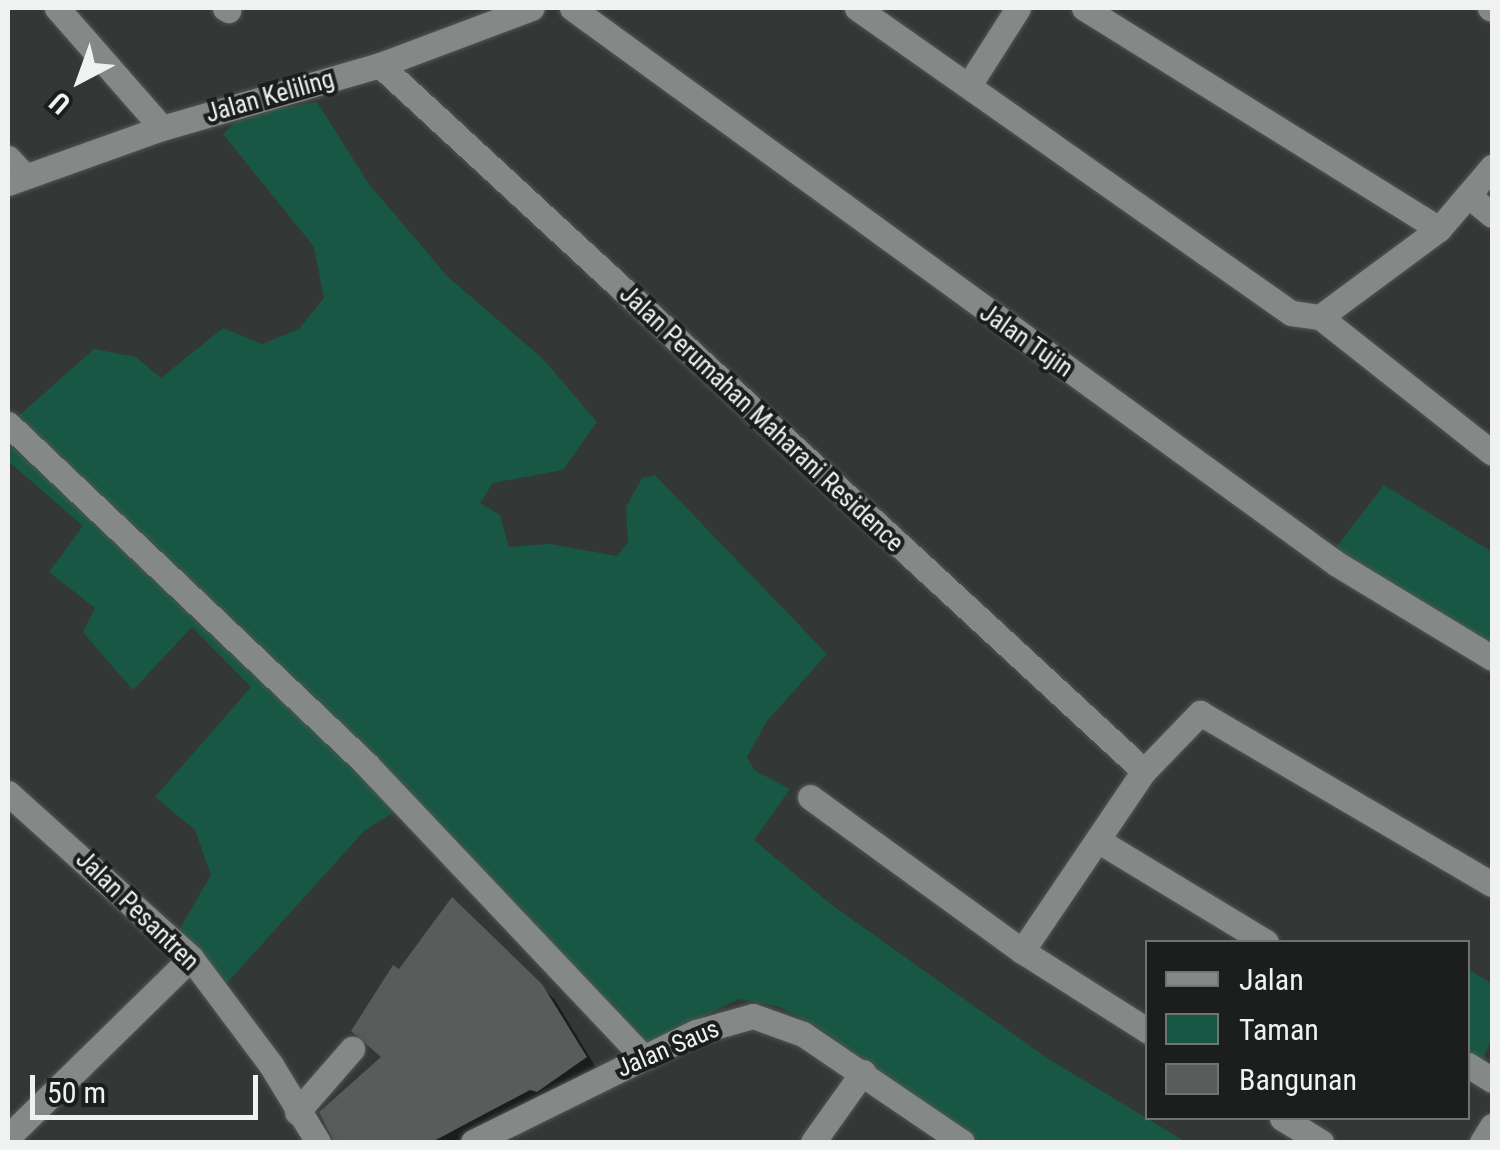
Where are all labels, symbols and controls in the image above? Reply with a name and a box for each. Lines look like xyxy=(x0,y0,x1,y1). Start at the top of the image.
north arrow xyxy=(30,30,130,130)
street label: Jalan Keliling xyxy=(202,64,338,130)
text: U xyxy=(43,85,77,121)
street label: Jalan Perumahan Maharani Residence xyxy=(613,280,909,558)
street label: Jalan Tujin xyxy=(974,298,1078,384)
street label: Jalan Pesantren xyxy=(69,845,205,977)
legend xyxy=(1145,940,1470,1120)
text: Jalan xyxy=(1239,962,1304,997)
text: Taman xyxy=(1239,1012,1319,1047)
street label: Jalan Saus xyxy=(612,1014,724,1084)
scale bar xyxy=(35,1055,262,1117)
text: Bangunan xyxy=(1239,1062,1357,1097)
text: 50 m xyxy=(47,1075,106,1110)

